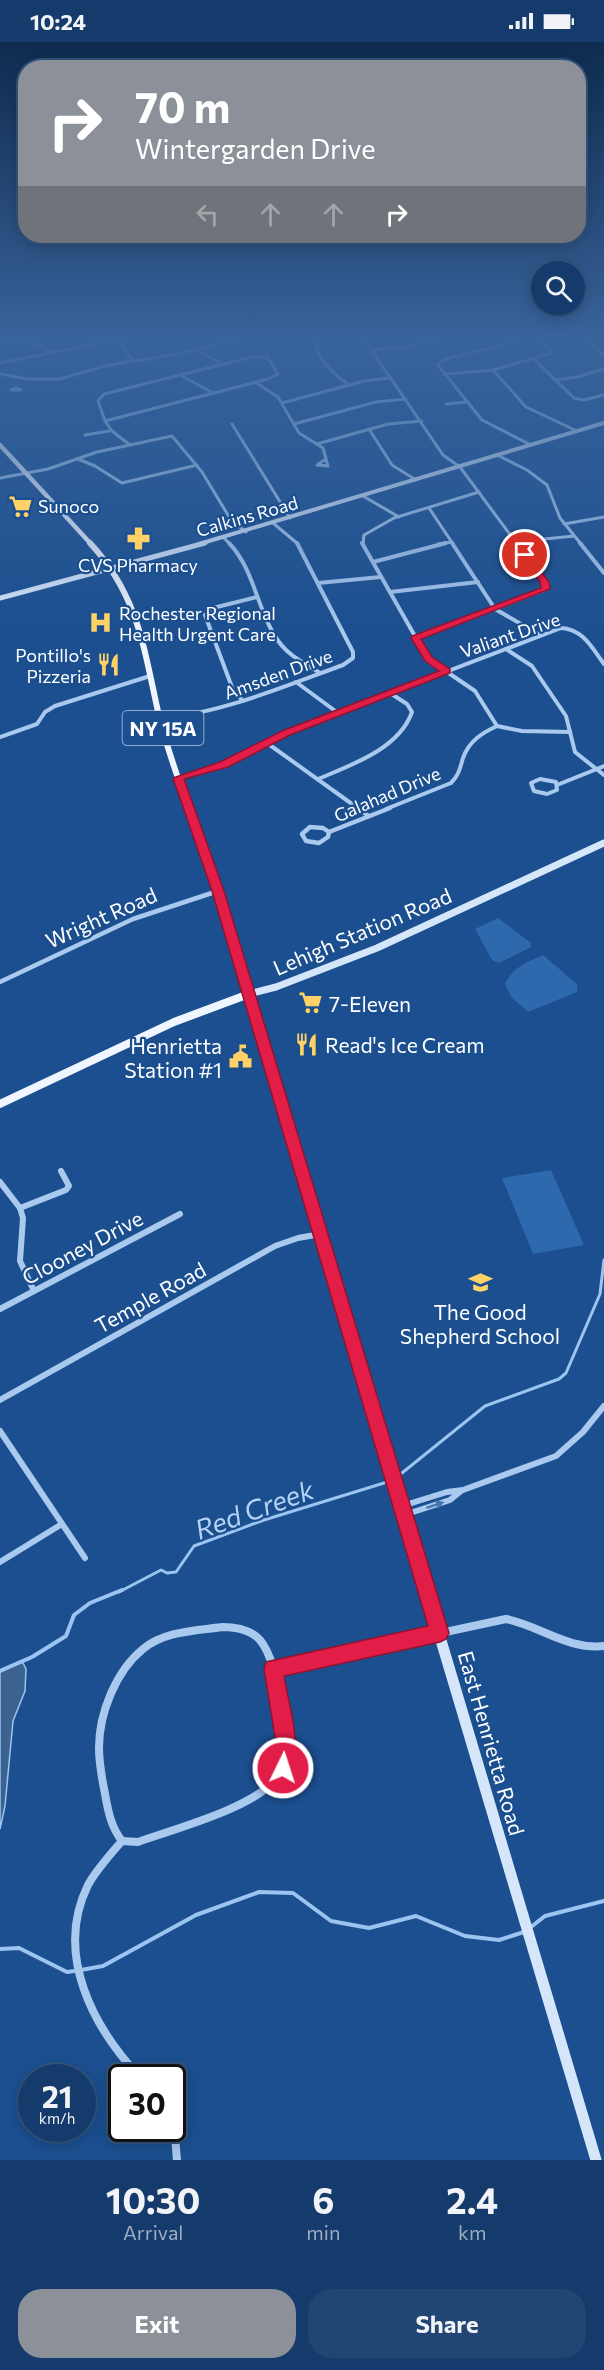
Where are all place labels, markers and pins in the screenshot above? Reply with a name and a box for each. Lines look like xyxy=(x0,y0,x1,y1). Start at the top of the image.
supermarket icon: Sunoco xyxy=(7,493,33,519)
place label: Sunoco xyxy=(38,495,99,517)
pharmacy icon: CVS Pharmacy xyxy=(125,526,151,552)
pin xyxy=(499,529,550,580)
place label: CVS Pharmacy xyxy=(78,554,198,576)
place label: Rochester Regional Health Urgent Care xyxy=(119,602,276,645)
hospital icon: Rochester Regional Health Urgent Care xyxy=(88,610,114,636)
place label: Pontillo's Pizzeria xyxy=(15,644,91,687)
restaurant icon: Pontillo's Pizzeria xyxy=(96,652,122,678)
supermarket icon: 7-Eleven xyxy=(298,990,324,1016)
place label: 7-Eleven xyxy=(329,991,411,1016)
restaurant icon: Read's Ice Cream xyxy=(294,1031,320,1057)
place label: Read's Ice Cream xyxy=(325,1032,485,1057)
place label: Henrietta Station #1 xyxy=(124,1033,222,1082)
public building icon: Henrietta Station #1 xyxy=(227,1044,253,1070)
school or university icon: The Good Shepherd School xyxy=(467,1270,493,1296)
place label: The Good Shepherd School xyxy=(400,1299,560,1348)

